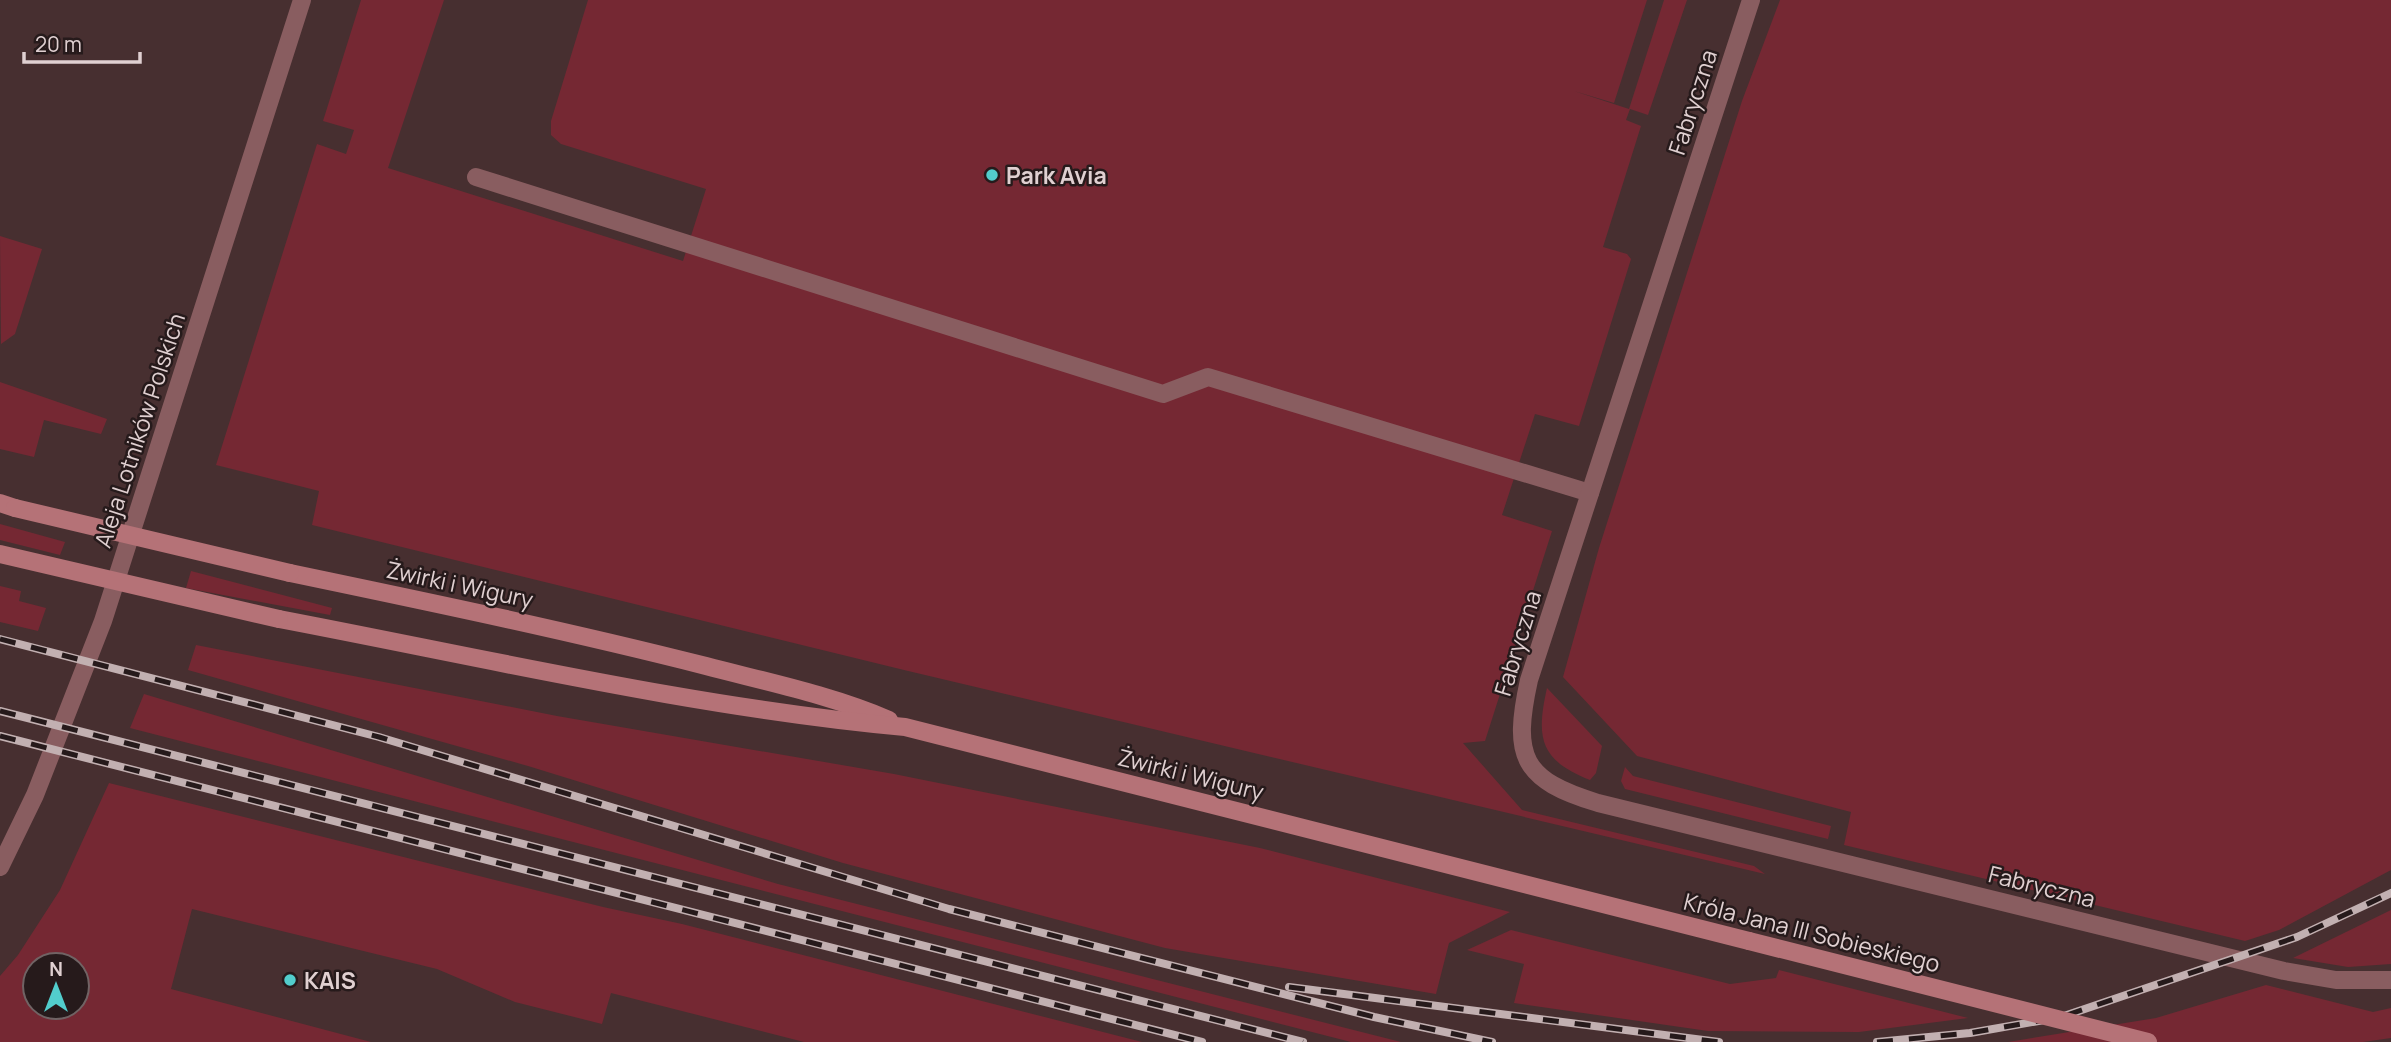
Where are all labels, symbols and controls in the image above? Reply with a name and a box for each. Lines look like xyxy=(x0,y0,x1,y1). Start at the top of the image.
scale bar xyxy=(24,21,140,65)
text: 20 m xyxy=(35,30,82,58)
street label: Fabryczna xyxy=(1660,45,1724,159)
place label: Park Avia xyxy=(1006,159,1107,191)
marker: Park Avia xyxy=(984,167,1000,183)
street label: Aleja Lotników Polskich xyxy=(86,309,192,551)
street label: Żwirki i Wigury xyxy=(384,553,536,615)
street label: Fabryczna xyxy=(1486,586,1548,700)
street label: Żwirki i Wigury xyxy=(1115,740,1267,808)
street label: Fabryczna xyxy=(1985,857,2099,915)
street label: Króla Jana III Sobieskiego xyxy=(1681,885,1943,979)
north arrow xyxy=(21,951,91,1021)
text: N xyxy=(49,956,63,982)
place label: KAIS xyxy=(304,964,356,996)
marker: KAIS xyxy=(282,972,298,988)

